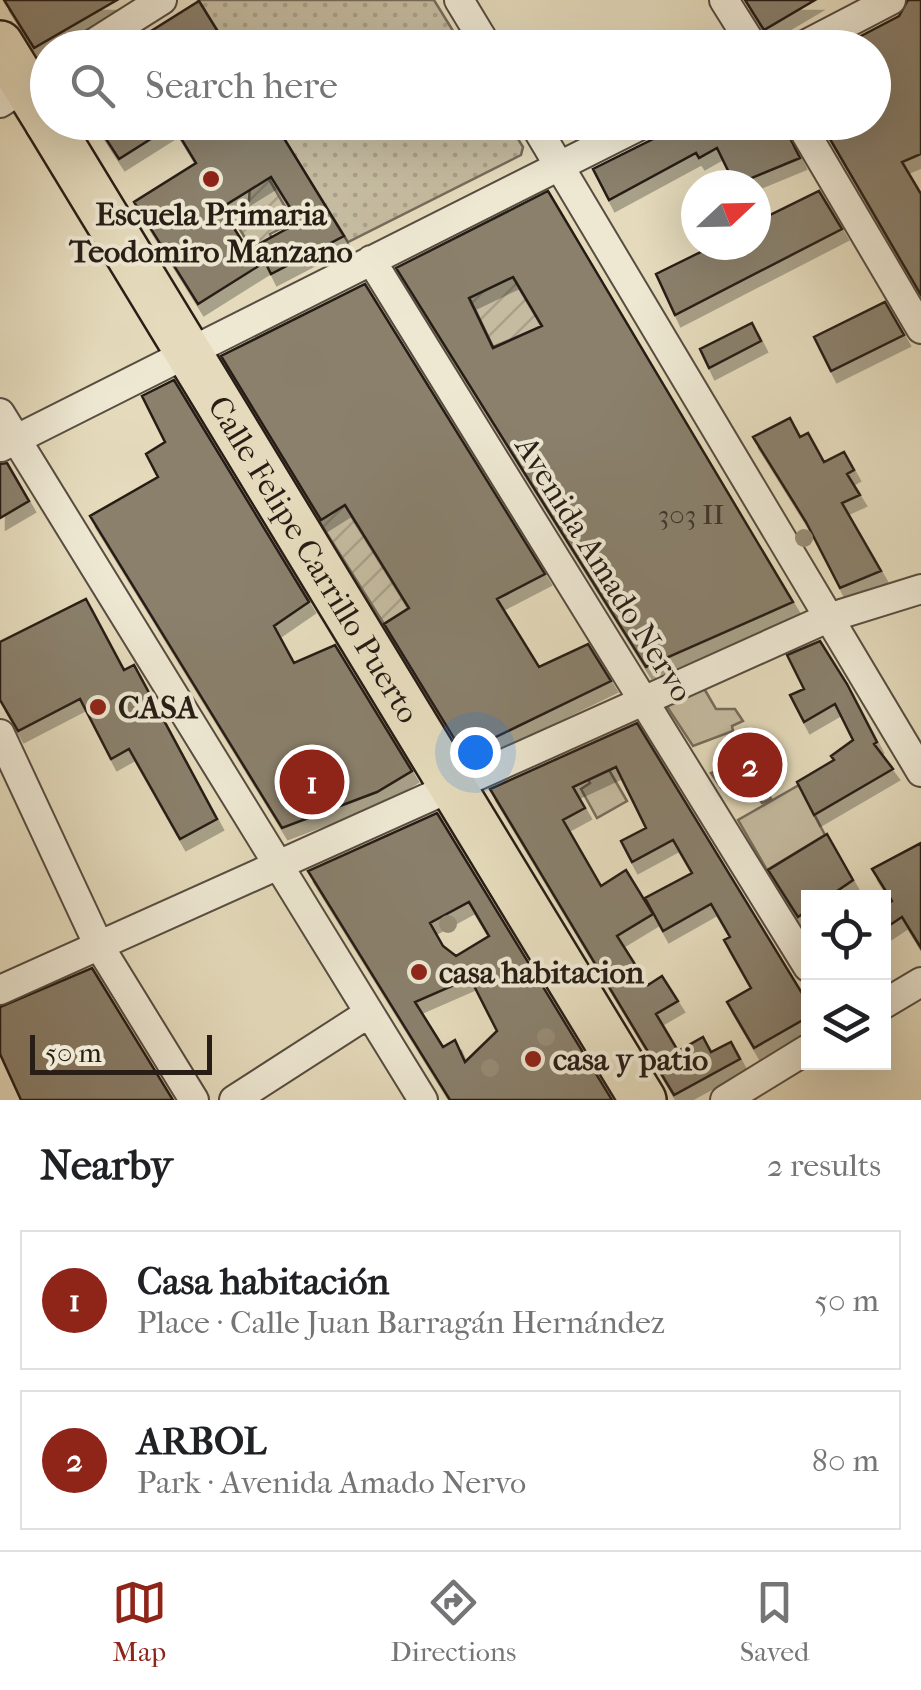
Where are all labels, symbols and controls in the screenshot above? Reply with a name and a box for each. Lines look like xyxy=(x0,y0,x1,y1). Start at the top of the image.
search box xyxy=(30,30,891,140)
icon: search xyxy=(65,58,120,113)
text: Search here xyxy=(145,63,338,108)
marker: Escuela Primaria Teodomiro Manzano xyxy=(200,168,222,190)
north arrow xyxy=(681,170,771,260)
place label: Escuela Primaria Teodomiro Manzano xyxy=(68,196,353,270)
street label: Calle Felipe Carrillo Puerto xyxy=(201,389,428,730)
street label: Avenida Amado Nervo xyxy=(506,428,701,708)
house number: 303 II xyxy=(658,498,724,531)
place label: CASA xyxy=(118,689,199,726)
marker: CASA xyxy=(87,696,109,718)
your location xyxy=(450,727,501,778)
pin: 2 xyxy=(718,728,782,802)
pin: 1 xyxy=(280,744,344,820)
map controls xyxy=(801,890,891,1070)
button: locate xyxy=(801,890,891,980)
place label: casa habitacion xyxy=(439,954,645,991)
marker: casa habitacion xyxy=(408,961,430,983)
button: layers xyxy=(801,980,891,1070)
scale bar xyxy=(30,1030,212,1074)
text: 50 m xyxy=(45,1036,102,1069)
place label: casa y patio xyxy=(553,1041,708,1078)
marker: casa y patio xyxy=(522,1048,544,1070)
text: Nearby xyxy=(40,1141,172,1190)
text: 2 results xyxy=(767,1147,881,1184)
text: Casa habitación xyxy=(137,1259,389,1304)
text: 1 xyxy=(69,1282,80,1319)
text: 50 m xyxy=(814,1282,879,1319)
text: Place · Calle Juan Barragán Hernández xyxy=(137,1304,665,1341)
text: ARBOL xyxy=(137,1419,266,1464)
text: 2 xyxy=(66,1442,83,1479)
text: 80 m xyxy=(812,1442,879,1479)
text: Park · Avenida Amado Nervo xyxy=(137,1464,526,1501)
tab: Map xyxy=(112,1575,167,1668)
tab: Directions xyxy=(390,1575,516,1668)
tab: Saved xyxy=(740,1575,809,1668)

